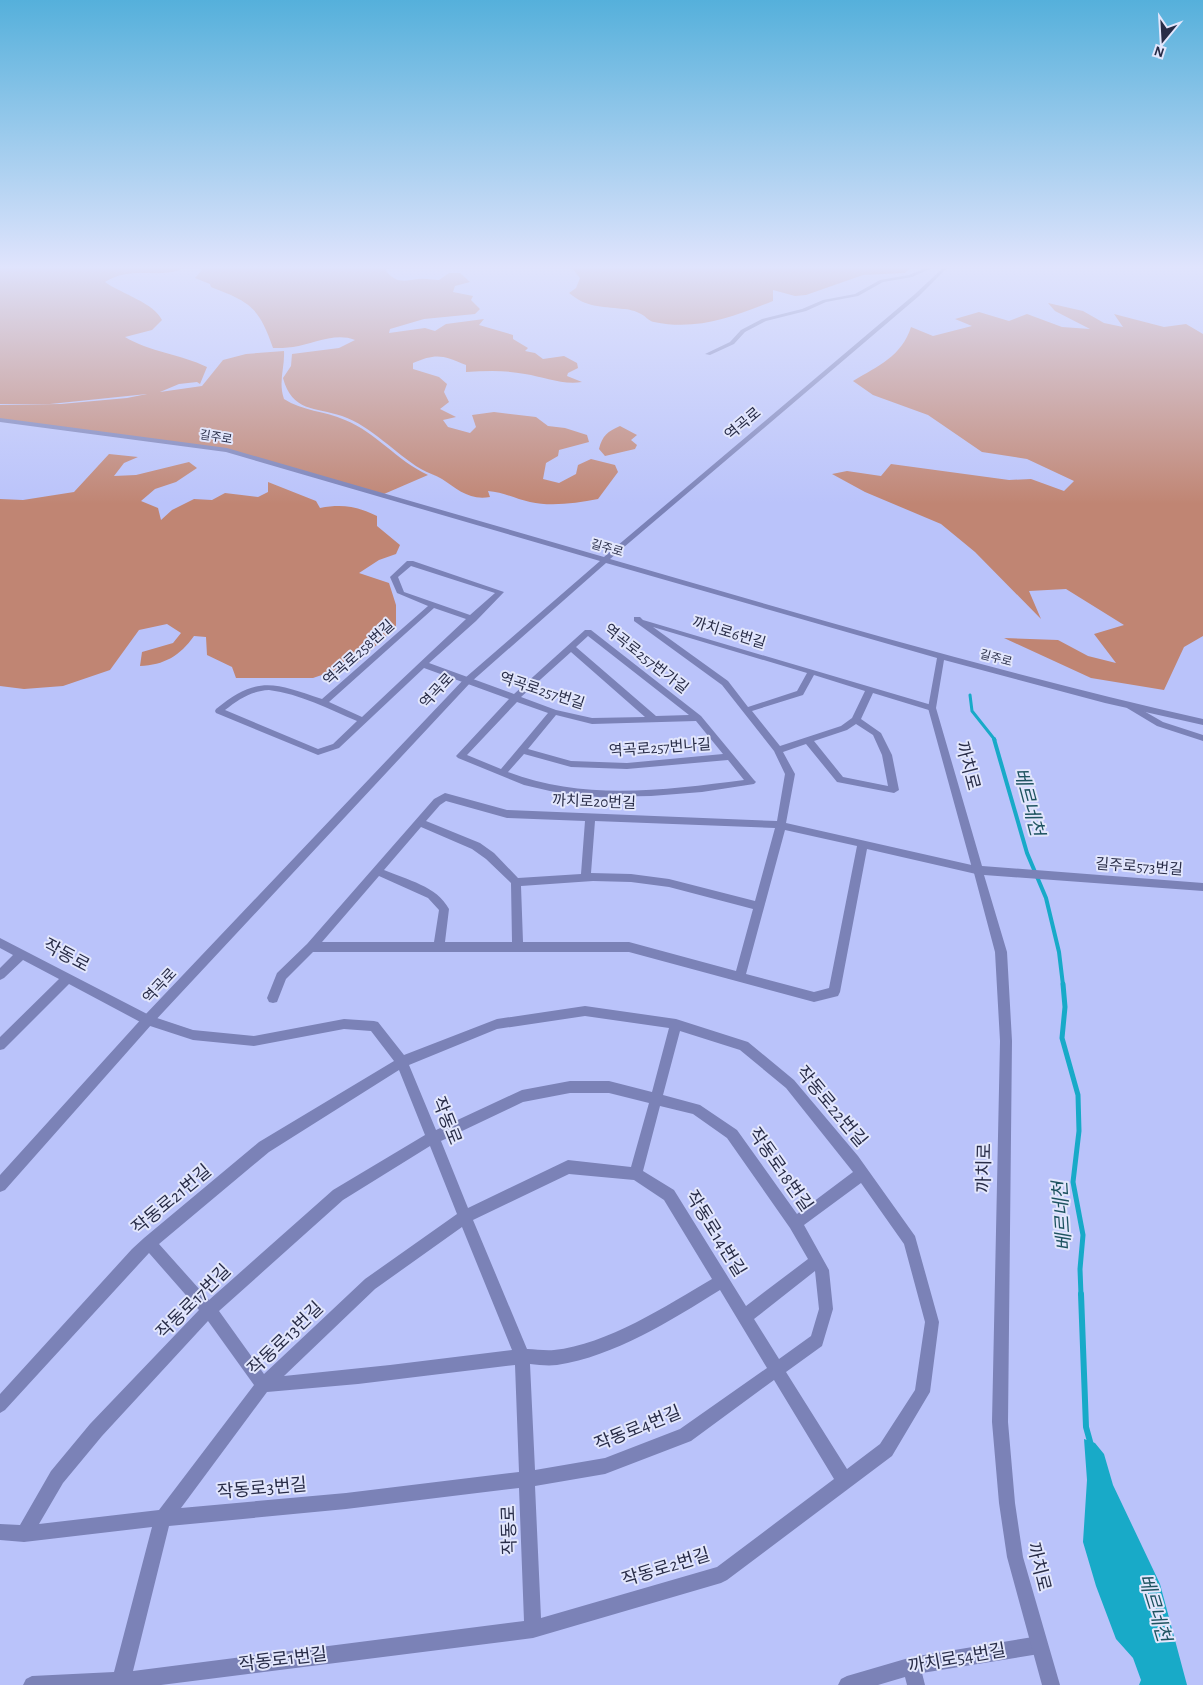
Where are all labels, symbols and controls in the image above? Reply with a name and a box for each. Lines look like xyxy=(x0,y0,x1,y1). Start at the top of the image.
north arrow xyxy=(1138,15,1188,65)
text: N xyxy=(1152,43,1166,60)
street label: 역곡로 xyxy=(722,404,764,443)
street label: 길주로 xyxy=(199,428,233,446)
street label: 길주로 xyxy=(589,538,625,558)
street label: 까치로6번길 xyxy=(690,614,768,651)
street label: 역곡로258번길 xyxy=(320,617,397,688)
street label: 역곡로257번가길 xyxy=(601,621,691,696)
street label: 길주로 xyxy=(978,648,1014,668)
street label: 역곡로257번길 xyxy=(498,669,587,712)
street label: 역곡로 xyxy=(417,670,457,711)
street label: 역곡로257번나길 xyxy=(608,736,711,759)
street label: 까치로 xyxy=(952,739,984,792)
water label: 베르네천 xyxy=(1010,766,1048,840)
street label: 까치로20번길 xyxy=(552,792,636,811)
street label: 길주로573번길 xyxy=(1095,855,1183,878)
street label: 작동로 xyxy=(40,936,93,976)
street label: 역곡로 xyxy=(140,965,180,1006)
street label: 작동로22번길 xyxy=(792,1063,871,1151)
street label: 작동로 xyxy=(428,1094,465,1147)
street label: 작동로18번길 xyxy=(745,1124,816,1215)
street label: 까치로 xyxy=(974,1143,994,1193)
street label: 작동로21번길 xyxy=(128,1161,215,1238)
water label: 베르네천 xyxy=(1050,1179,1075,1252)
street label: 작동로14번길 xyxy=(681,1187,749,1280)
street label: 작동로17번길 xyxy=(153,1261,234,1342)
street label: 작동로13번길 xyxy=(244,1298,327,1379)
street label: 작동로4번길 xyxy=(592,1403,684,1454)
street label: 작동로3번길 xyxy=(216,1475,308,1502)
street label: 작동로 xyxy=(499,1505,520,1555)
street label: 까치로 xyxy=(1023,1540,1055,1593)
street label: 작동로2번길 xyxy=(620,1545,712,1590)
water label: 베르네천 xyxy=(1135,1571,1175,1646)
street label: 까치로54번길 xyxy=(906,1640,1007,1676)
street label: 작동로1번길 xyxy=(238,1645,328,1674)

